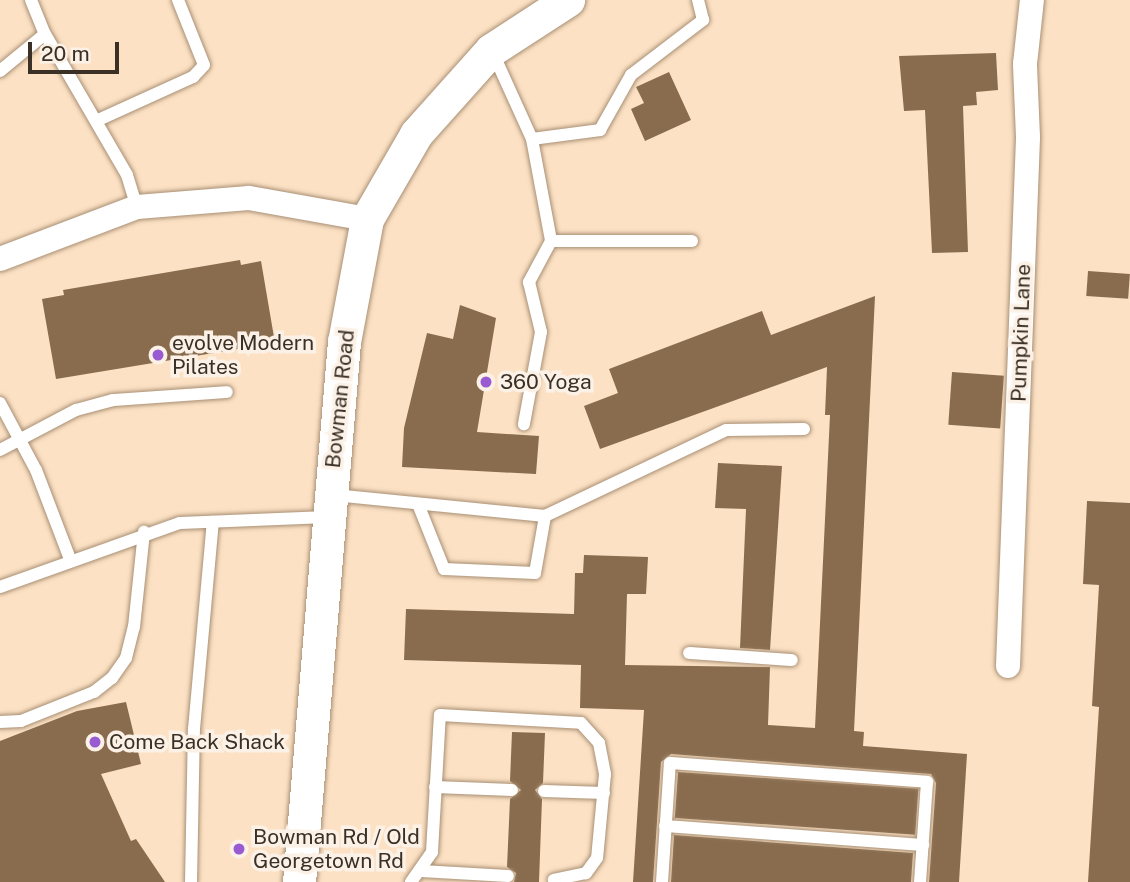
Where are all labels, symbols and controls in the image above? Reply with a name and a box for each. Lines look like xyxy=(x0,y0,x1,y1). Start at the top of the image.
scale bar xyxy=(32,28,122,72)
text: 20 m xyxy=(41,41,90,66)
street label: Pumpkin Lane xyxy=(1006,264,1036,402)
street label: Bowman Road xyxy=(320,329,360,469)
place label: evolve Modern Pilates xyxy=(172,330,314,380)
marker: evolve Modern Pilates xyxy=(150,347,166,363)
place label: 360 Yoga xyxy=(500,369,592,395)
marker: 360 Yoga xyxy=(478,374,494,390)
place label: Come Back Shack xyxy=(109,729,285,755)
marker: Come Back Shack xyxy=(87,734,103,750)
place label: Bowman Rd / Old Georgetown Rd xyxy=(253,824,420,874)
marker: Bowman Rd / Old Georgetown Rd xyxy=(231,841,247,857)

